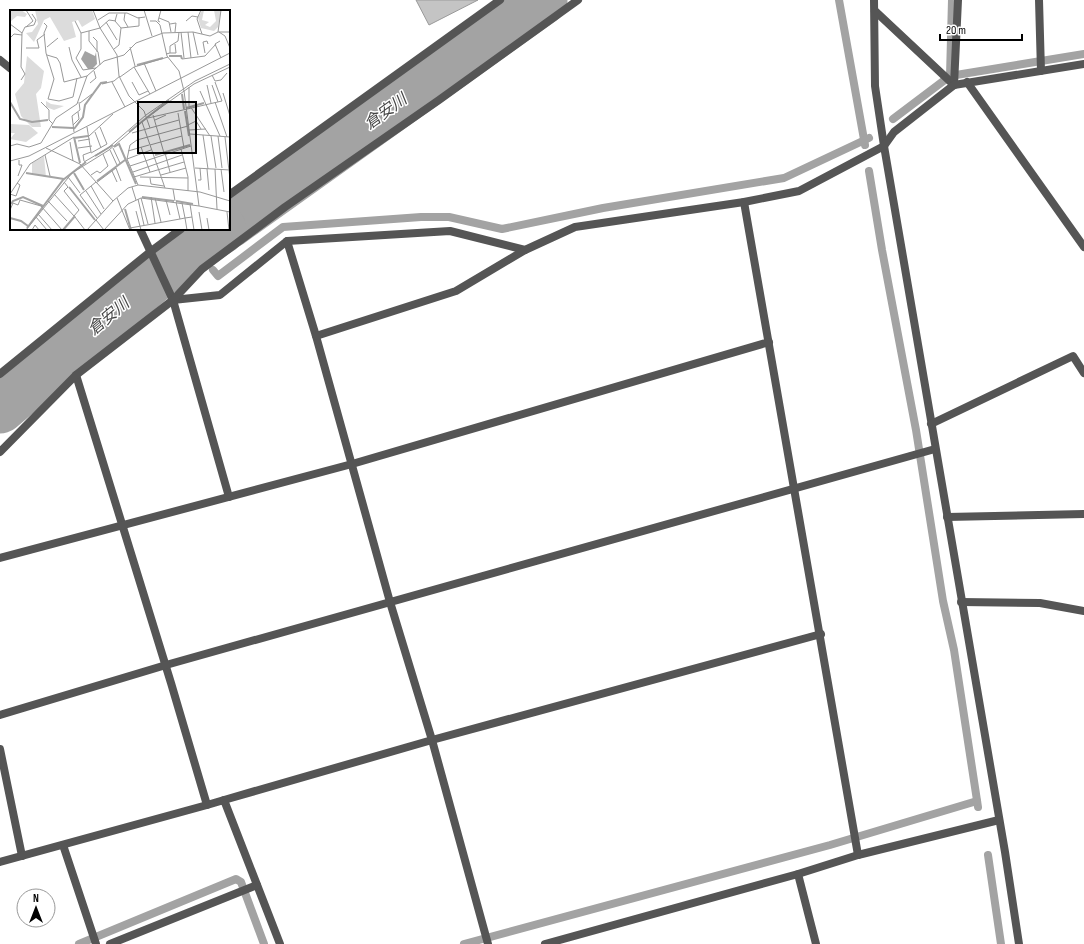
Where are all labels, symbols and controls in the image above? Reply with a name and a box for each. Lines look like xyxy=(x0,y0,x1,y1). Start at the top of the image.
inset map xyxy=(10,10,230,230)
scale bar xyxy=(940,16,1022,42)
text: 20 m xyxy=(946,23,966,38)
water label: 倉安川 xyxy=(361,89,413,134)
water label: 倉安川 xyxy=(85,293,135,340)
north arrow xyxy=(16,888,56,928)
text: N xyxy=(33,892,39,905)

